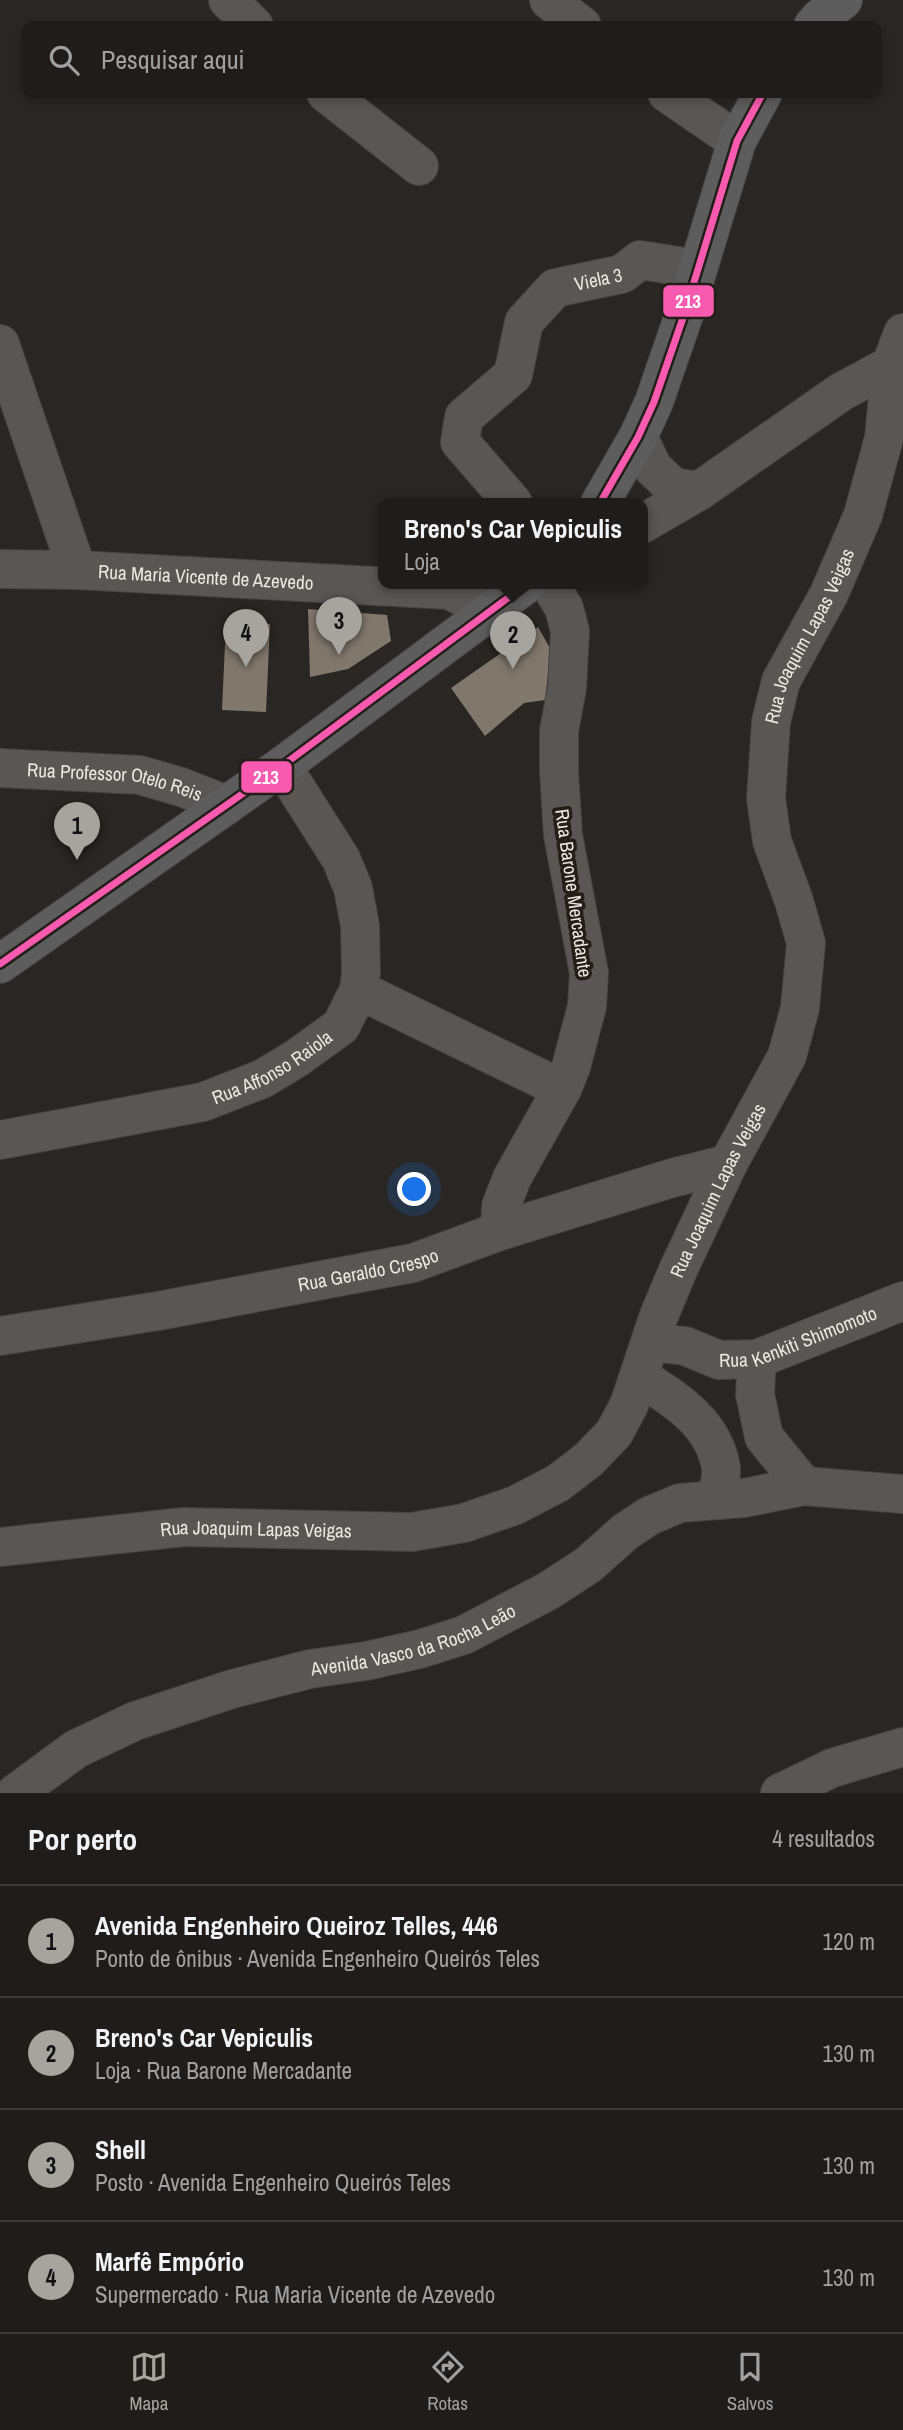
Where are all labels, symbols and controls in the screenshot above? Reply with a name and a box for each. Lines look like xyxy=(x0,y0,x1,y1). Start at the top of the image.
search box xyxy=(21,21,882,98)
icon: search xyxy=(45,41,83,79)
text: Pesquisar aqui xyxy=(101,42,244,77)
street label: Viela 3 xyxy=(572,261,625,297)
line badge: 213 xyxy=(662,284,715,318)
text: 213 xyxy=(675,288,701,314)
popup xyxy=(378,498,648,589)
text: Breno's Car Vepiculis xyxy=(404,511,622,546)
street label: Rua Joaquim Lapas Veigas xyxy=(758,544,860,726)
text: Loja xyxy=(404,546,440,577)
street label: Rua Maria Vicente de Azevedo xyxy=(97,558,314,596)
pin: 3 xyxy=(316,597,362,655)
pin: 4 xyxy=(223,609,269,667)
pin: 2 xyxy=(490,611,536,669)
street label: Rua Professor Otelo Reis xyxy=(26,756,206,807)
line badge: 213 xyxy=(240,760,293,794)
text: 213 xyxy=(253,764,279,790)
pin: 1 xyxy=(54,802,100,860)
street label: Rua Barone Mercadante xyxy=(549,807,599,979)
street label: Rua Affonso Raiola xyxy=(208,1024,338,1110)
street label: Rua Joaquim Lapas Veigas xyxy=(663,1098,772,1281)
your location xyxy=(397,1172,431,1206)
street label: Rua Geraldo Crespo xyxy=(296,1242,442,1297)
street label: Rua Kenkiti Shimomoto xyxy=(719,1300,881,1373)
street label: Rua Joaquim Lapas Veigas xyxy=(159,1514,352,1544)
street label: Avenida Vasco da Rocha Leão xyxy=(308,1597,520,1682)
text: Por perto xyxy=(28,1819,137,1859)
text: 4 resultados xyxy=(772,1823,875,1854)
text: Avenida Engenheiro Queiroz Telles, 446 xyxy=(95,1908,498,1943)
text: 1 xyxy=(46,1926,56,1957)
text: 120 m xyxy=(823,1926,875,1957)
text: Ponto de ônibus · Avenida Engenheiro Queirós Teles xyxy=(95,1943,540,1974)
text: Breno's Car Vepiculis xyxy=(95,2020,313,2055)
text: 2 xyxy=(46,2038,56,2069)
text: 130 m xyxy=(823,2038,875,2069)
text: Loja · Rua Barone Mercadante xyxy=(95,2055,352,2086)
text: Shell xyxy=(95,2132,146,2167)
text: 3 xyxy=(46,2150,56,2181)
text: 130 m xyxy=(823,2150,875,2181)
text: Posto · Avenida Engenheiro Queirós Teles xyxy=(95,2167,451,2198)
text: Marfê Empório xyxy=(95,2244,244,2279)
text: 4 xyxy=(46,2262,56,2293)
text: 130 m xyxy=(823,2262,875,2293)
text: Supermercado · Rua Maria Vicente de Azevedo xyxy=(95,2279,495,2310)
tab: Mapa xyxy=(129,2348,168,2416)
tab: Rotas xyxy=(427,2348,468,2416)
tab: Salvos xyxy=(727,2348,774,2416)

